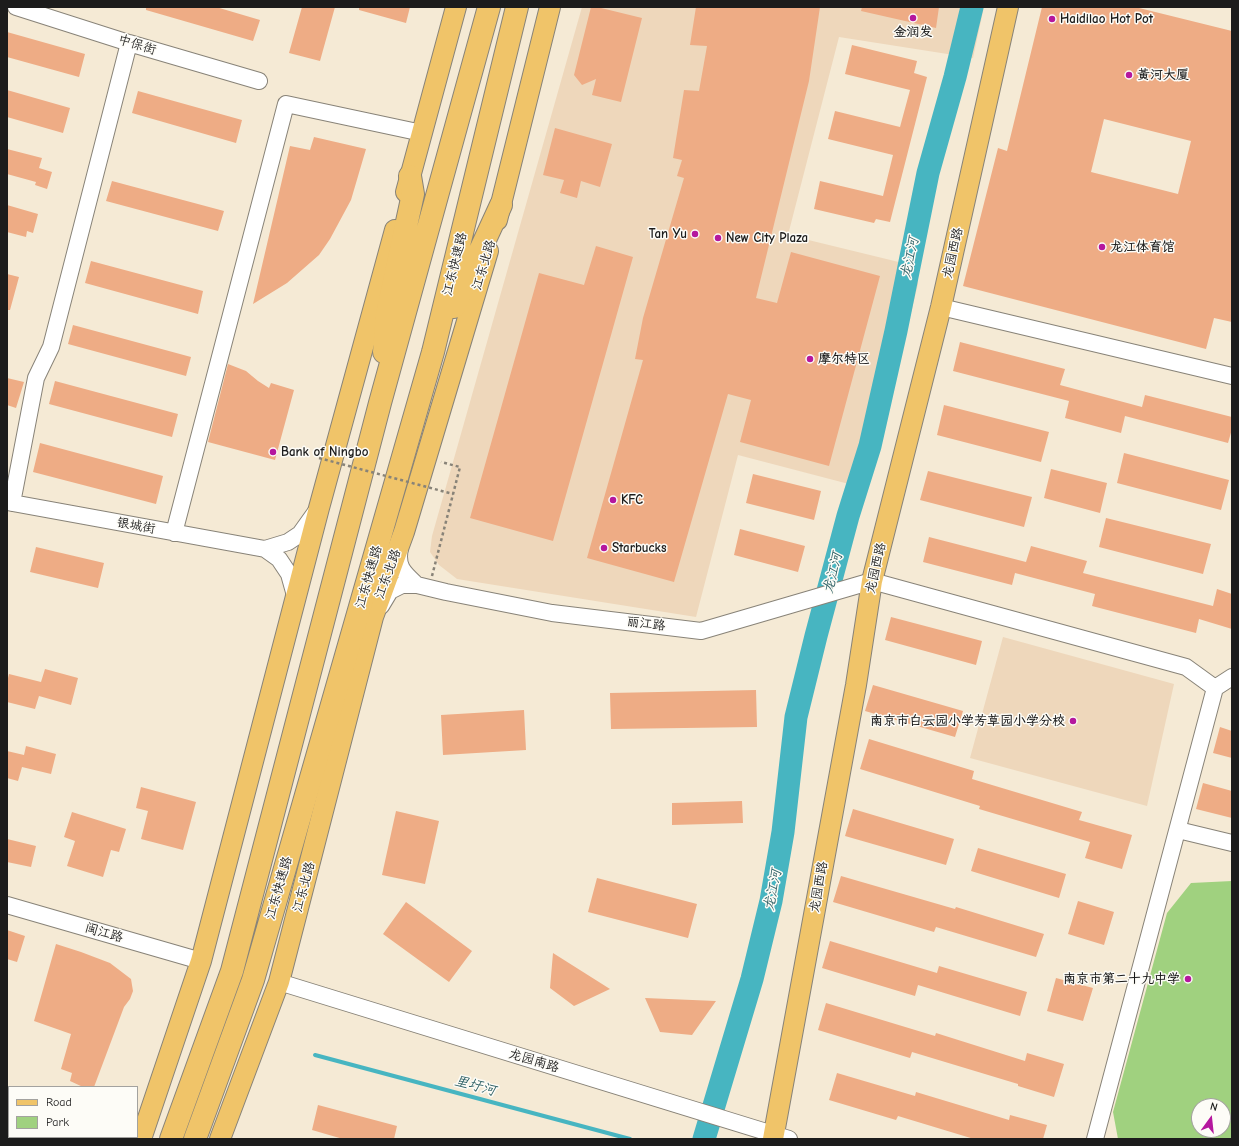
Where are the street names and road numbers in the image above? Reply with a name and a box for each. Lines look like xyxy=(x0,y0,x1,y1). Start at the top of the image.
street label: 中保街 xyxy=(116,32,158,58)
street label: 龙园西路 xyxy=(940,226,966,280)
street label: 江东快速路 xyxy=(440,231,470,297)
street label: 江东北路 xyxy=(469,238,499,292)
street label: 银城街 xyxy=(115,515,157,537)
street label: 龙园西路 xyxy=(863,541,889,595)
street label: 江东快速路 xyxy=(353,544,385,610)
street label: 江东北路 xyxy=(372,547,404,601)
street label: 丽江路 xyxy=(626,614,666,634)
street label: 江东快速路 xyxy=(263,855,295,921)
street label: 江东北路 xyxy=(290,860,318,914)
street label: 龙园西路 xyxy=(807,860,831,914)
street label: 闽江路 xyxy=(83,920,125,946)
street label: 龙园南路 xyxy=(507,1046,561,1076)

